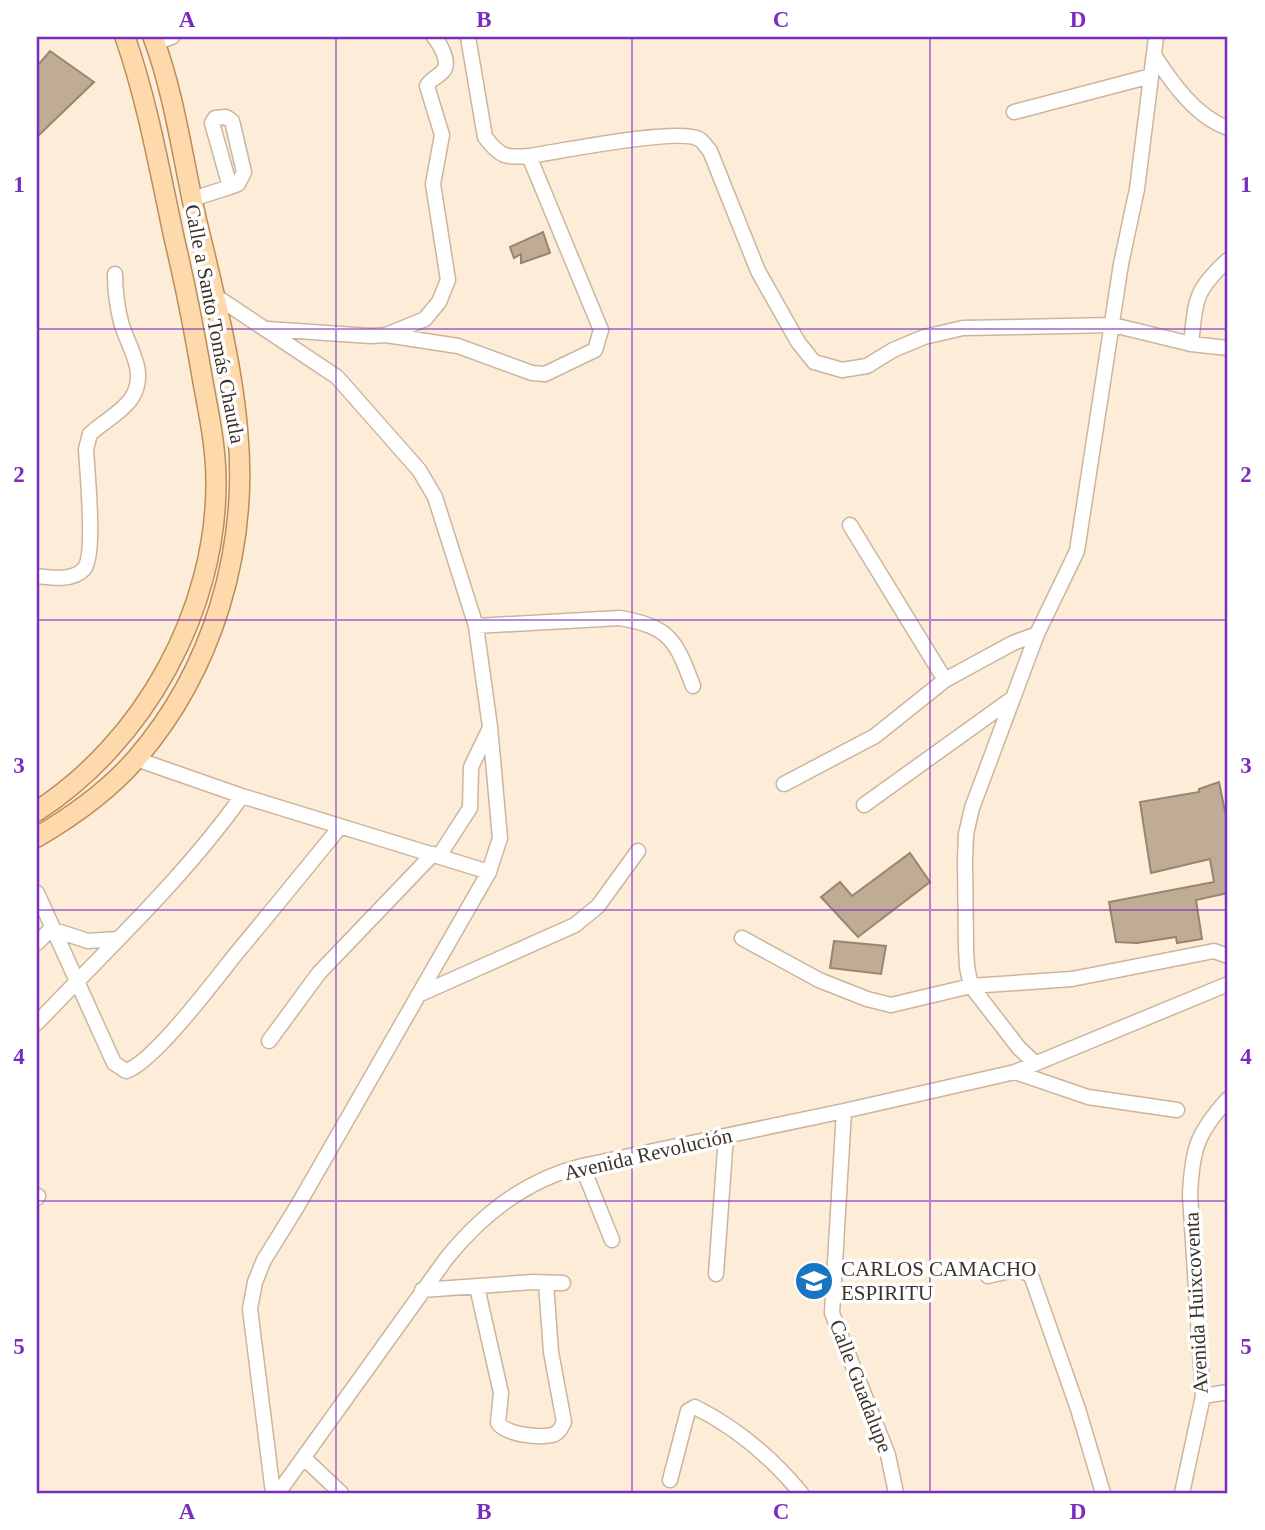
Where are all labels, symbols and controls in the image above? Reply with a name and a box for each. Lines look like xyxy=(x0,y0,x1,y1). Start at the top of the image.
text: A xyxy=(179,7,196,32)
text: B xyxy=(476,7,492,32)
text: C xyxy=(773,7,789,32)
text: D xyxy=(1070,7,1086,32)
text: 1 xyxy=(13,172,25,197)
text: 1 xyxy=(1240,172,1252,197)
street label: Calle a Santo Tomás Chautla xyxy=(180,202,250,446)
text: 2 xyxy=(13,462,25,487)
text: 2 xyxy=(1240,462,1252,487)
text: 3 xyxy=(13,753,25,778)
text: 3 xyxy=(1240,753,1252,778)
text: 4 xyxy=(13,1044,25,1069)
text: 4 xyxy=(1240,1044,1252,1069)
street label: Avenida Revolución xyxy=(562,1123,735,1185)
street label: Avenida Huixcoventa xyxy=(1179,1211,1213,1395)
place label: CARLOS CAMACHO ESPIRITU xyxy=(841,1257,1036,1305)
school or university icon: CARLOS CAMACHO ESPIRITU xyxy=(793,1260,835,1302)
street label: Calle Guadalupe xyxy=(825,1316,897,1456)
text: 5 xyxy=(13,1334,25,1359)
text: 5 xyxy=(1240,1334,1252,1359)
text: A xyxy=(179,1499,196,1524)
text: B xyxy=(476,1499,492,1524)
text: C xyxy=(773,1499,789,1524)
text: D xyxy=(1070,1499,1086,1524)

